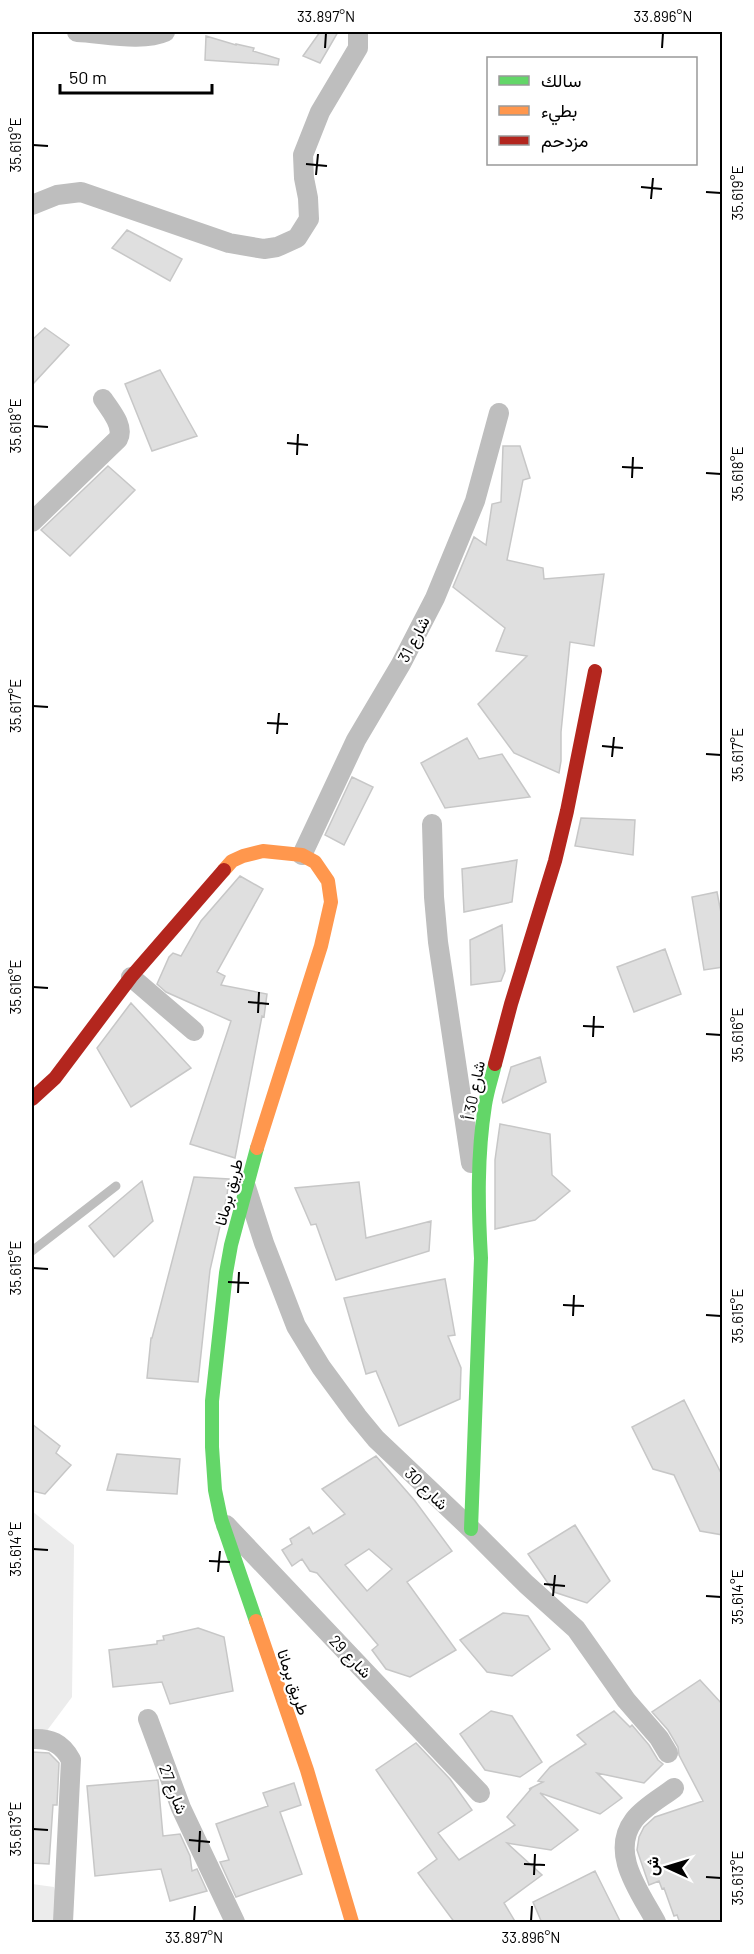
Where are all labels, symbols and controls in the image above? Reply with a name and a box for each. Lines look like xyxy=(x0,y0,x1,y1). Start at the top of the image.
text: 33.897°N xyxy=(297,7,355,25)
text: 33.896°N xyxy=(634,7,692,25)
scale bar xyxy=(60,57,212,95)
legend xyxy=(487,57,697,165)
text: 50 m xyxy=(69,66,107,88)
text: سالك xyxy=(541,69,581,91)
text: بطيء xyxy=(541,99,577,126)
text: 35.619°E xyxy=(6,118,24,172)
text: مزدحم xyxy=(541,129,588,153)
text: 35.619°E xyxy=(728,166,746,220)
text: 35.618°E xyxy=(6,399,24,453)
text: 35.618°E xyxy=(728,447,746,501)
street label: شارع 31 xyxy=(393,613,436,667)
text: 35.617°E xyxy=(6,679,24,733)
text: 35.617°E xyxy=(728,728,746,782)
text: 35.616°E xyxy=(6,960,24,1014)
text: 35.616°E xyxy=(728,1008,746,1062)
street label: شارع 30 أ xyxy=(458,1059,491,1122)
street label: طريق برمانا xyxy=(210,1157,248,1228)
text: 35.615°E xyxy=(6,1241,24,1295)
text: 35.615°E xyxy=(728,1289,746,1343)
street label: شارع 30 xyxy=(399,1463,453,1515)
text: 35.614°E xyxy=(6,1521,24,1577)
text: 35.614°E xyxy=(728,1569,746,1625)
street label: شارع 29 xyxy=(324,1631,376,1683)
street label: طريق برمانا xyxy=(272,1647,314,1718)
street label: شارع 27 xyxy=(153,1762,192,1818)
text: 35.613°E xyxy=(6,1802,24,1856)
north arrow xyxy=(637,1837,697,1897)
text: 35.613°E xyxy=(728,1851,746,1905)
text: ش xyxy=(641,1856,663,1876)
text: 33.897°N xyxy=(165,1928,223,1946)
text: 33.896°N xyxy=(502,1928,560,1946)

